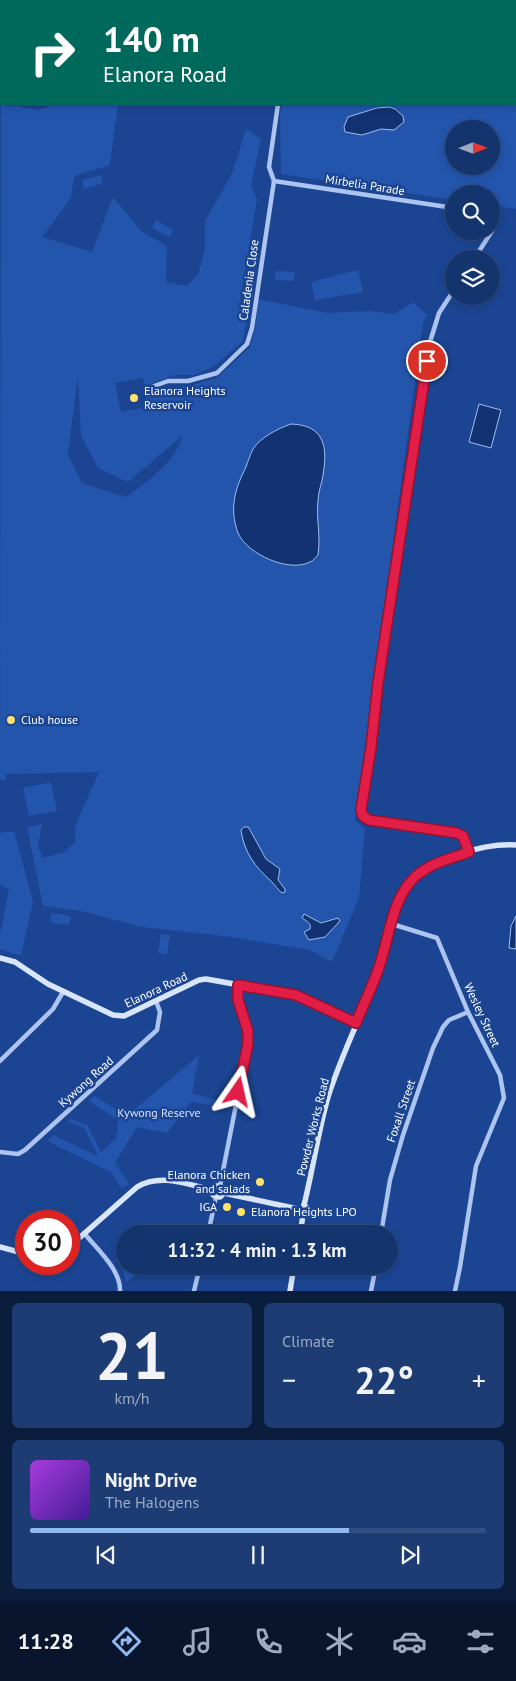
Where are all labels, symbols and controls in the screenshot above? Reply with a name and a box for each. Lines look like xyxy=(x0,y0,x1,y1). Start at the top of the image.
text: 140 m xyxy=(103,16,200,62)
icon: right xyxy=(20,20,85,85)
text: Elanora Road xyxy=(103,60,227,88)
north arrow xyxy=(445,120,500,175)
map controls xyxy=(445,120,500,305)
street label: Mirbelia Parade xyxy=(324,171,406,198)
button: search xyxy=(445,185,500,240)
street label: Caladenia Close xyxy=(235,239,262,321)
button: layers xyxy=(445,250,500,305)
pin xyxy=(406,340,448,382)
icon: arrive xyxy=(413,347,441,375)
place label: Elanora Heights Reservoir xyxy=(144,383,226,412)
marker: Elanora Heights Reservoir xyxy=(128,392,140,404)
place label: Club house xyxy=(21,712,78,727)
marker: Club house xyxy=(5,714,17,726)
street label: Elanora Road xyxy=(122,968,190,1011)
street label: Wesley Street xyxy=(461,980,504,1049)
street label: Kywong Road xyxy=(55,1053,116,1110)
position arrow xyxy=(211,1065,263,1117)
street label: Powder Works Road xyxy=(293,1076,332,1177)
street label: Foxall Street xyxy=(383,1078,418,1144)
park label: Kywong Reserve xyxy=(117,1105,201,1120)
place label: Elanora Chicken and salads xyxy=(168,1167,250,1196)
marker: Elanora Chicken and salads xyxy=(254,1176,266,1188)
place label: IGA xyxy=(199,1199,217,1214)
marker: IGA xyxy=(221,1201,233,1213)
place label: Elanora Heights LPO xyxy=(251,1204,357,1219)
marker: Elanora Heights LPO xyxy=(235,1206,247,1218)
speed limit sign: 30 xyxy=(15,1210,80,1275)
text: 11:32 · 4 min · 1.3 km xyxy=(167,1238,347,1262)
text: 21 xyxy=(95,1313,169,1397)
text: Climate xyxy=(282,1331,334,1351)
text: 22° xyxy=(354,1355,414,1404)
text: − xyxy=(282,1361,296,1398)
text: + xyxy=(472,1361,486,1398)
text: km/h xyxy=(114,1388,150,1408)
text: Night Drive xyxy=(105,1468,197,1492)
text: The Halogens xyxy=(105,1492,199,1512)
icon: previous xyxy=(92,1541,120,1569)
icon: pause xyxy=(244,1541,272,1569)
icon: next xyxy=(396,1541,424,1569)
icon: directions xyxy=(109,1624,144,1659)
icon: music xyxy=(180,1624,215,1659)
icon: phone xyxy=(251,1624,286,1659)
icon: climate xyxy=(322,1624,357,1659)
icon: car xyxy=(392,1624,427,1659)
icon: filters xyxy=(463,1624,498,1659)
text: 11:28 xyxy=(18,1627,74,1655)

